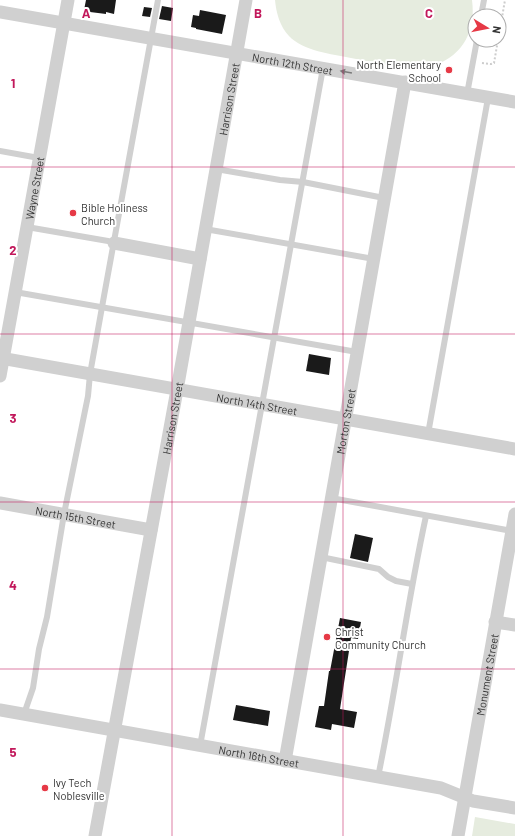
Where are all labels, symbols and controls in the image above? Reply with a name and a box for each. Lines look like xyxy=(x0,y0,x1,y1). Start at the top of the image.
text: A xyxy=(82,5,91,21)
text: B xyxy=(254,5,262,21)
text: C xyxy=(425,5,433,21)
north arrow xyxy=(467,8,507,48)
text: N xyxy=(490,25,504,35)
street label: North 12th Street xyxy=(251,50,334,77)
place label: North Elementary School xyxy=(356,58,441,84)
street label: Harrison Street xyxy=(216,62,241,136)
marker: North Elementary School xyxy=(444,65,454,75)
one-way arrow xyxy=(340,69,352,75)
text: 1 xyxy=(11,75,15,91)
street label: Wayne Street xyxy=(22,155,46,221)
place label: Bible Holiness Church xyxy=(81,201,148,227)
marker: Bible Holiness Church xyxy=(68,208,78,218)
text: 2 xyxy=(9,242,17,258)
street label: Harrison Street xyxy=(159,381,185,455)
street label: Morton Street xyxy=(333,388,357,455)
street label: North 14th Street xyxy=(216,390,298,417)
text: 3 xyxy=(9,410,17,426)
street label: North 15th Street xyxy=(35,503,117,530)
text: 4 xyxy=(9,577,17,593)
place label: Christ Community Church xyxy=(335,625,426,651)
marker: Christ Community Church xyxy=(322,632,332,642)
street label: Monument Street xyxy=(473,633,500,716)
street label: North 16th Street xyxy=(218,742,300,769)
text: 5 xyxy=(9,744,17,760)
place label: Ivy Tech Noblesville xyxy=(53,776,105,802)
marker: Ivy Tech Noblesville xyxy=(40,783,50,793)

